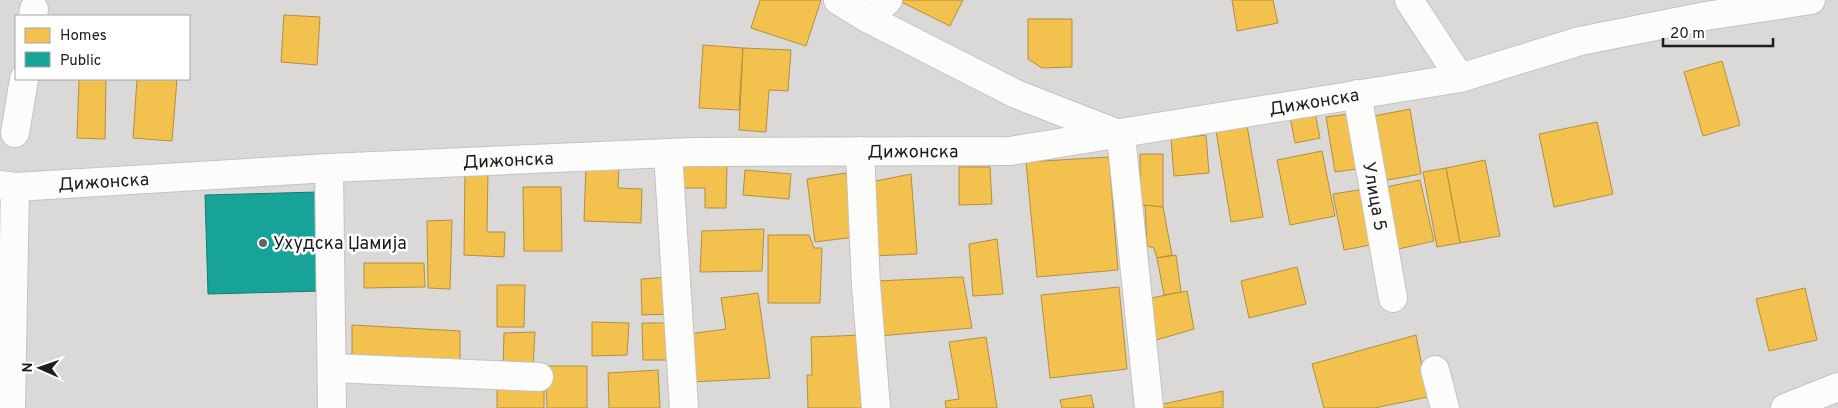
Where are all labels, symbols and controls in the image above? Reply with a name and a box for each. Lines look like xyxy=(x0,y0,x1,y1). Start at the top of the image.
legend xyxy=(15,15,190,80)
scale bar xyxy=(1663,15,1773,47)
text: 20 m xyxy=(1670,25,1705,44)
text: Homes xyxy=(60,27,107,46)
text: Public xyxy=(60,52,101,71)
street label: Дижонска xyxy=(1267,85,1361,122)
street label: Дижонска xyxy=(867,141,959,164)
street label: Дижонска xyxy=(462,148,554,175)
street label: Улица 5 xyxy=(1356,160,1391,233)
street label: Дижонска xyxy=(58,169,150,197)
place label: Ухудска Џамија xyxy=(273,233,407,256)
marker: Ухудска Џамија xyxy=(257,237,269,249)
north arrow xyxy=(15,343,65,393)
text: N xyxy=(20,362,37,373)

